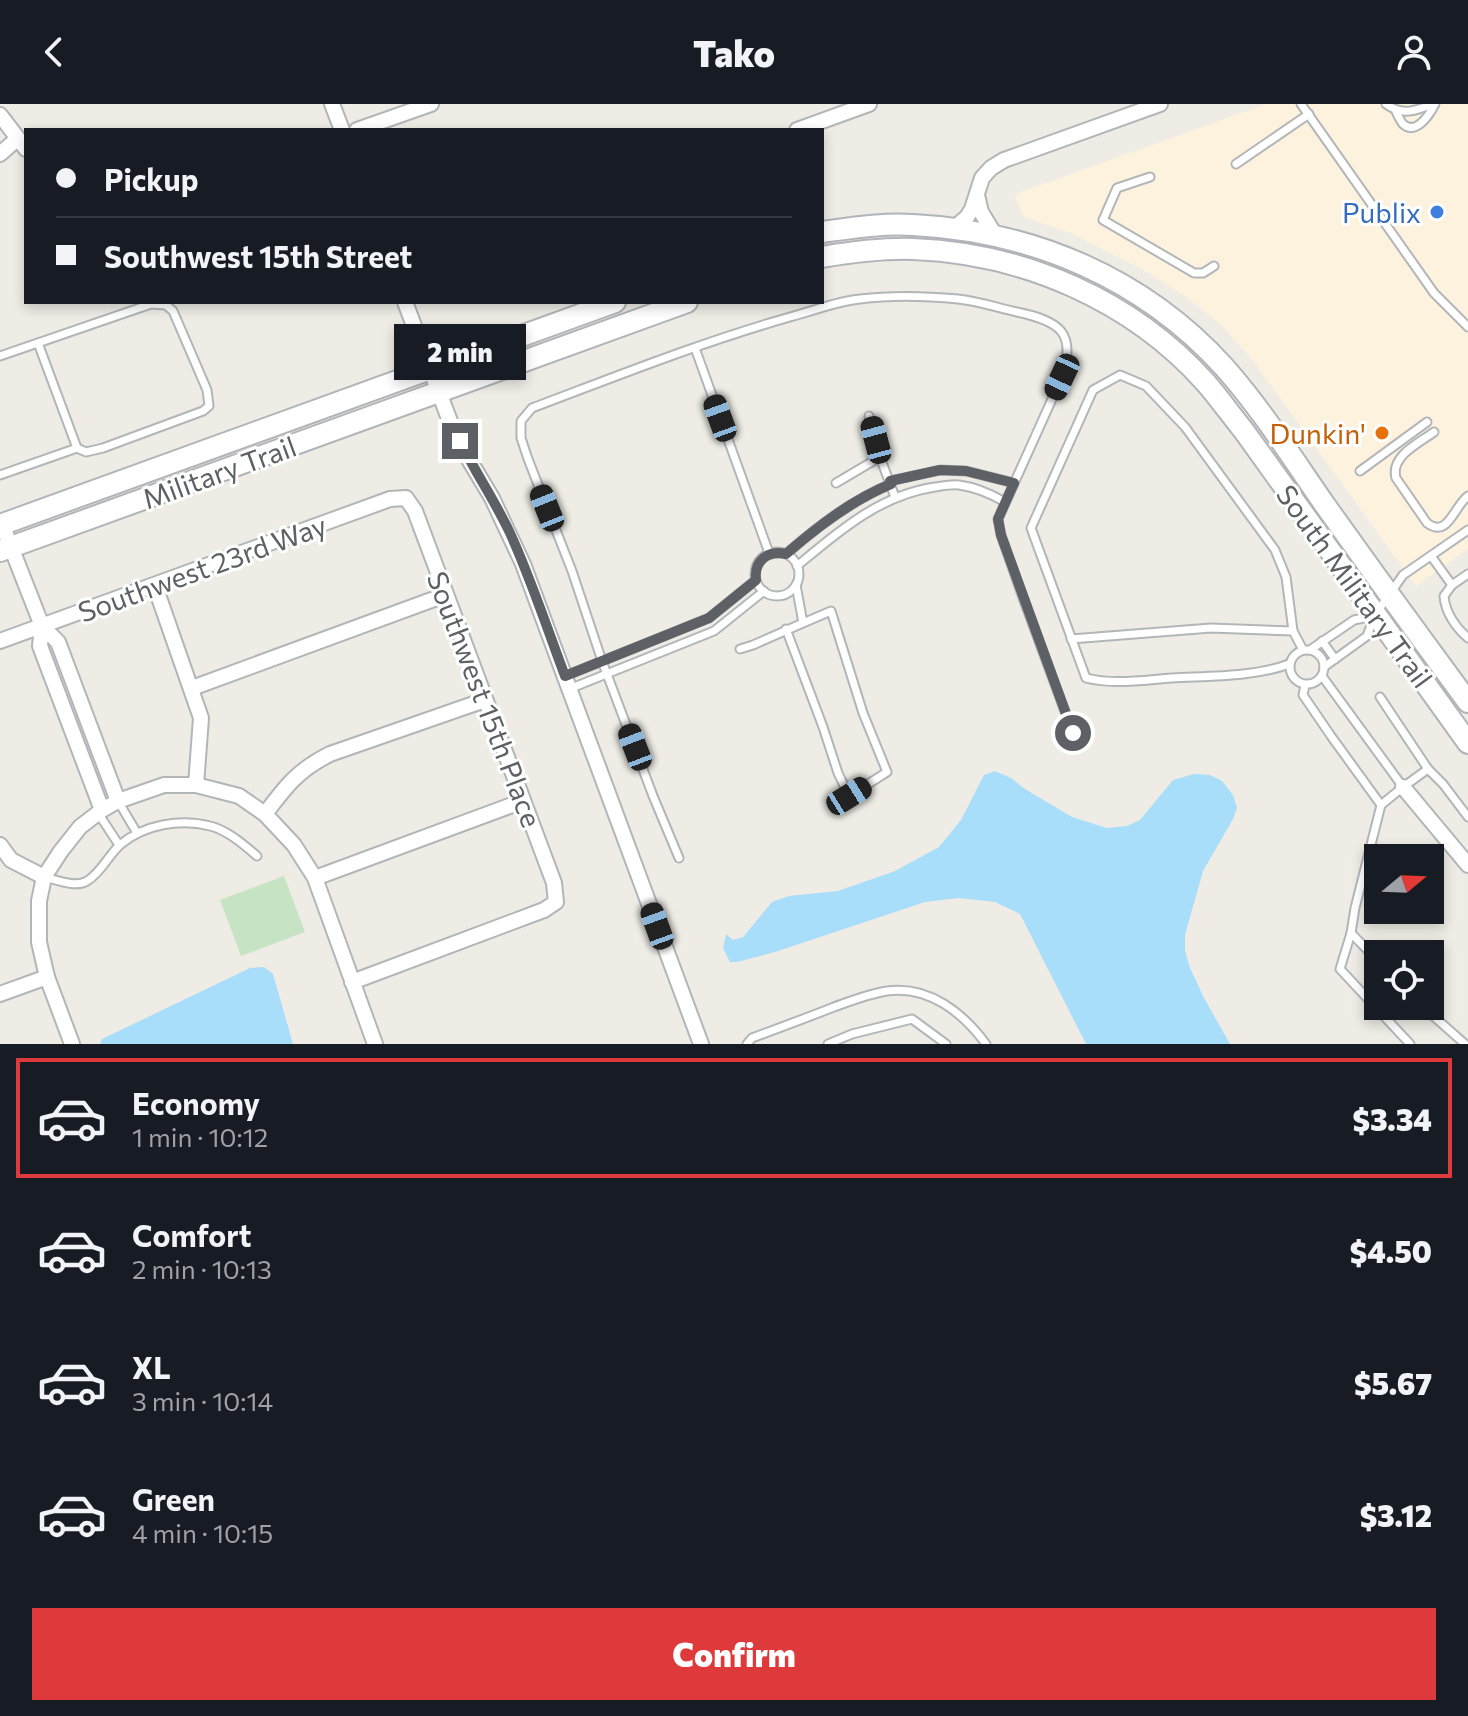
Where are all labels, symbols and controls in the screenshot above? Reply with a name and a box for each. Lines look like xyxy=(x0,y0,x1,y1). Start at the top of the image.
icon: back xyxy=(32,30,76,74)
text: Tako xyxy=(693,30,775,74)
icon: person xyxy=(1392,30,1436,74)
text: Pickup xyxy=(104,160,198,197)
place label: Publix xyxy=(1342,195,1421,229)
marker: Publix xyxy=(1428,203,1446,221)
text: Southwest 15th Street xyxy=(104,237,412,274)
callout: 2 min xyxy=(394,325,526,381)
text: 2 min xyxy=(427,336,493,367)
car xyxy=(1041,350,1083,404)
car xyxy=(701,391,739,445)
car xyxy=(858,414,894,466)
place label: Dunkin' xyxy=(1270,416,1366,450)
route end xyxy=(442,423,478,459)
marker: Dunkin' xyxy=(1373,424,1391,442)
street label: Military Trail xyxy=(138,429,300,515)
street label: South Military Trail xyxy=(1270,478,1440,694)
car xyxy=(527,481,567,535)
street label: Southwest 23rd Way xyxy=(73,507,331,629)
street label: Southwest 15th Place xyxy=(421,566,549,832)
route start xyxy=(1055,715,1091,751)
car xyxy=(615,720,655,774)
car xyxy=(822,773,876,819)
north arrow xyxy=(1364,844,1444,924)
map controls xyxy=(1364,844,1444,1020)
car xyxy=(638,899,676,953)
button: locate xyxy=(1364,940,1444,1020)
icon: car xyxy=(36,1082,108,1154)
text: Economy xyxy=(132,1084,260,1121)
text: $3.34 xyxy=(1352,1100,1432,1137)
text: 1 min · 10:12 xyxy=(132,1121,268,1152)
icon: car xyxy=(36,1214,108,1286)
text: Comfort xyxy=(132,1216,251,1253)
text: $4.50 xyxy=(1350,1232,1432,1269)
text: 2 min · 10:13 xyxy=(132,1253,272,1284)
icon: car xyxy=(36,1346,108,1418)
text: XL xyxy=(132,1348,171,1385)
text: $5.67 xyxy=(1354,1364,1432,1401)
text: 3 min · 10:14 xyxy=(132,1385,273,1416)
icon: car xyxy=(36,1478,108,1550)
text: Green xyxy=(132,1480,215,1517)
text: $3.12 xyxy=(1360,1496,1432,1533)
text: 4 min · 10:15 xyxy=(132,1517,273,1548)
button: Confirm xyxy=(32,1608,1436,1700)

